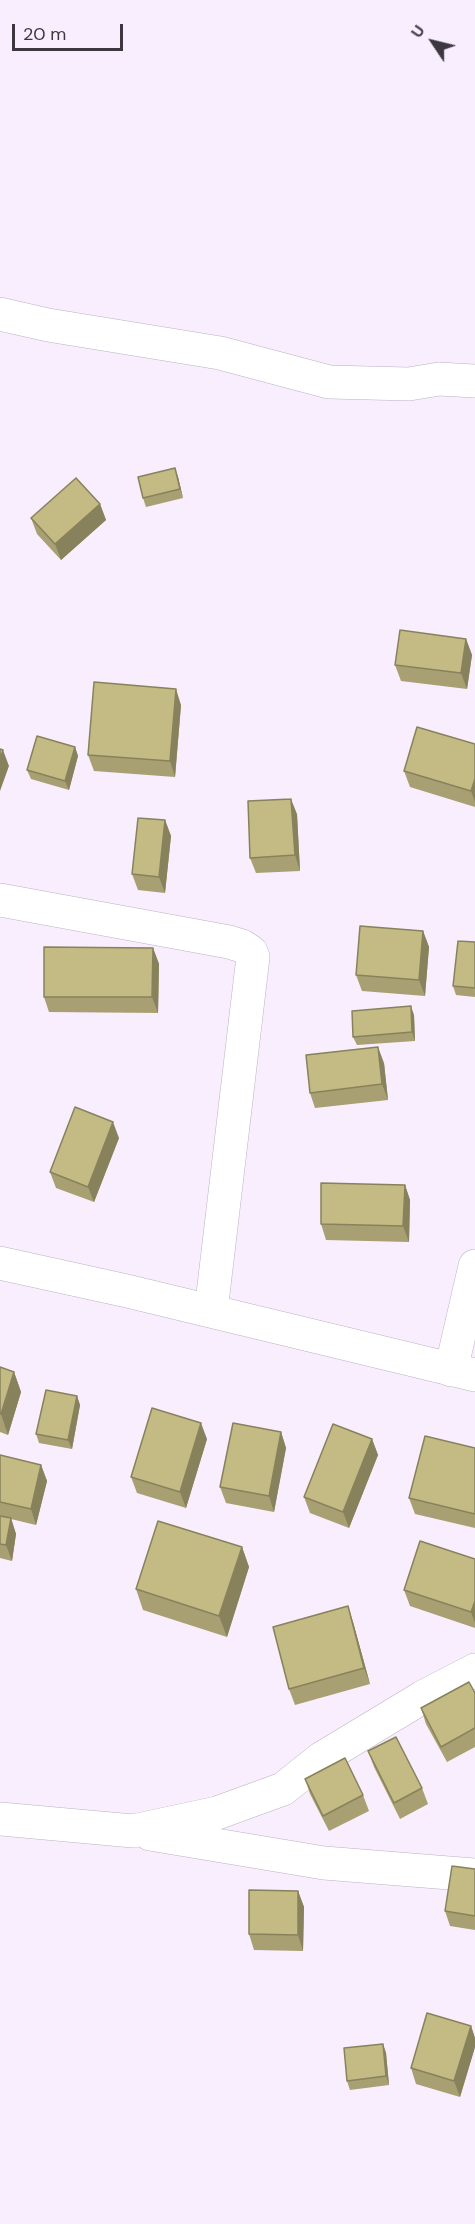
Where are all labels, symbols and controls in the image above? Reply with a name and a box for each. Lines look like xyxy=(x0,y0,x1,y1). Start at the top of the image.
scale bar xyxy=(15,12,126,50)
north arrow xyxy=(403,12,463,72)
text: U xyxy=(406,21,430,42)
text: 20 m xyxy=(23,22,66,46)

